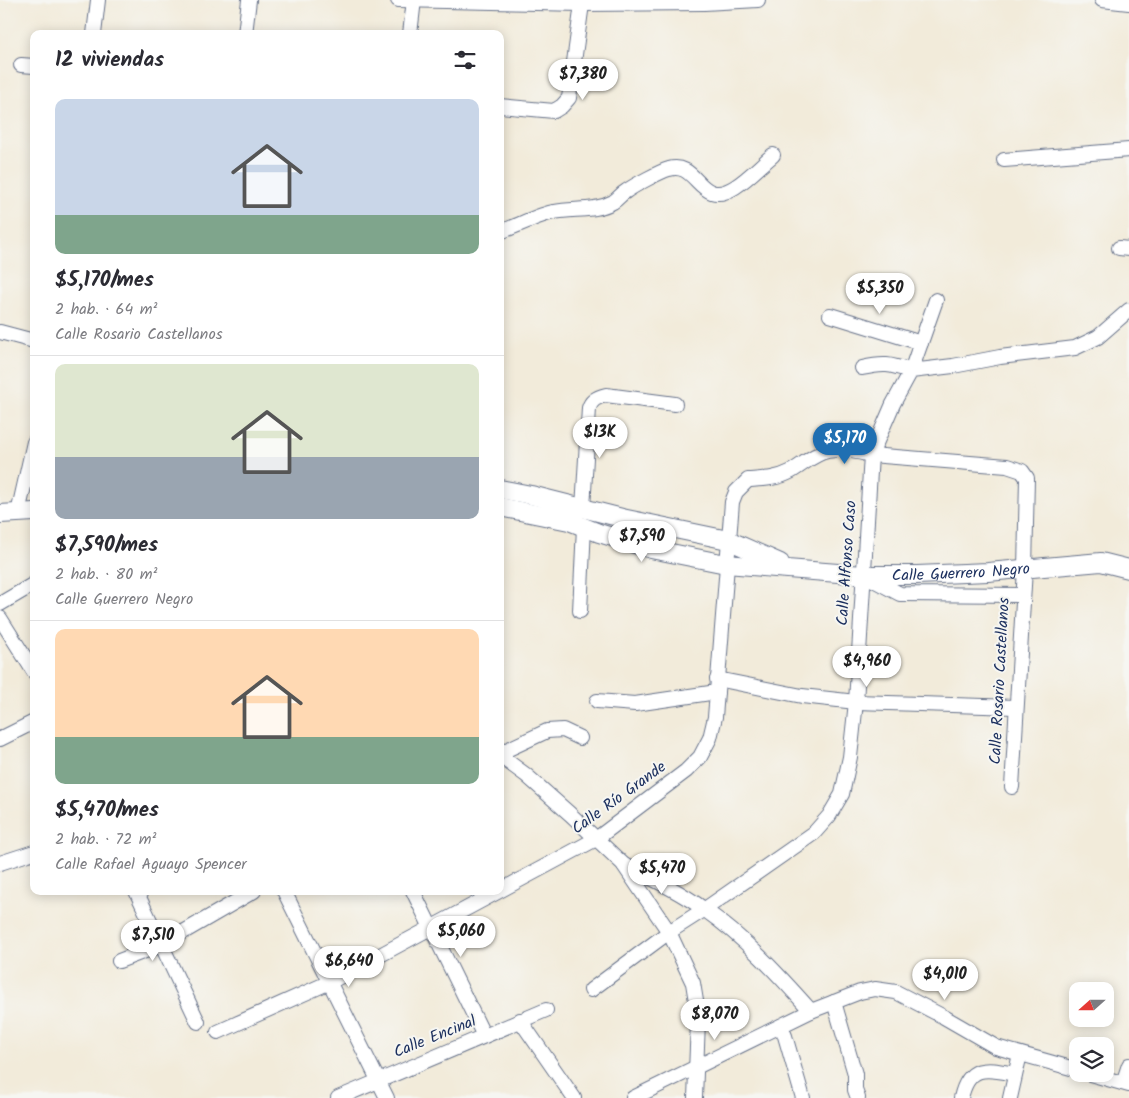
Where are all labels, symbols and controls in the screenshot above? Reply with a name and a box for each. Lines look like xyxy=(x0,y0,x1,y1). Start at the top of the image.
text: 12 viviendas xyxy=(55,44,164,77)
icon: filters xyxy=(451,46,479,74)
pin: $7,380 xyxy=(542,58,624,101)
text: $7,380 xyxy=(559,62,607,87)
icon: home xyxy=(222,131,312,221)
text: $5,170/mes xyxy=(55,264,154,297)
pin: $5,350 xyxy=(839,272,921,315)
text: $5,350 xyxy=(857,276,903,301)
text: 2 hab. · 64 m² xyxy=(55,297,157,322)
text: Calle Rosario Castellanos xyxy=(55,322,222,347)
icon: home xyxy=(222,397,312,487)
pin: $13K xyxy=(570,416,630,459)
text: $13K xyxy=(584,420,616,445)
pin: $5,170 xyxy=(804,422,886,465)
text: $5,170 xyxy=(824,426,866,451)
street label: Calle Alfonso Caso xyxy=(830,499,864,627)
pin: $7,590 xyxy=(601,520,683,563)
text: $7,590 xyxy=(619,524,665,549)
text: $7,590/mes xyxy=(55,529,158,562)
street label: Calle Guerrero Negro xyxy=(892,556,1031,588)
text: 2 hab. · 80 m² xyxy=(55,562,157,587)
text: Calle Guerrero Negro xyxy=(55,587,193,612)
street label: Calle Rosario Castellanos xyxy=(983,597,1017,765)
pin: $4,960 xyxy=(826,646,908,688)
text: $4,960 xyxy=(843,649,891,674)
icon: home xyxy=(222,662,312,752)
street label: Calle Río Grande xyxy=(566,755,672,841)
text: $5,470/mes xyxy=(55,794,159,827)
text: 2 hab. · 72 m² xyxy=(55,827,156,852)
text: Calle Rafael Aguayo Spencer xyxy=(55,852,247,877)
pin: $5,470 xyxy=(621,852,703,895)
text: $5,470 xyxy=(639,856,685,881)
pin: $5,060 xyxy=(420,916,502,958)
text: $5,060 xyxy=(438,919,484,944)
pin: $7,510 xyxy=(112,920,194,962)
text: $7,510 xyxy=(132,923,174,948)
pin: $6,640 xyxy=(308,946,390,988)
text: $6,640 xyxy=(325,949,373,974)
pin: $4,010 xyxy=(904,958,986,1001)
text: $4,010 xyxy=(923,962,967,987)
north arrow xyxy=(1069,982,1114,1028)
map controls xyxy=(1069,982,1114,1082)
pin: $8,070 xyxy=(674,998,756,1041)
text: $8,070 xyxy=(691,1002,739,1027)
street label: Calle Encinal xyxy=(390,1009,480,1065)
button: layers xyxy=(1069,1037,1114,1082)

